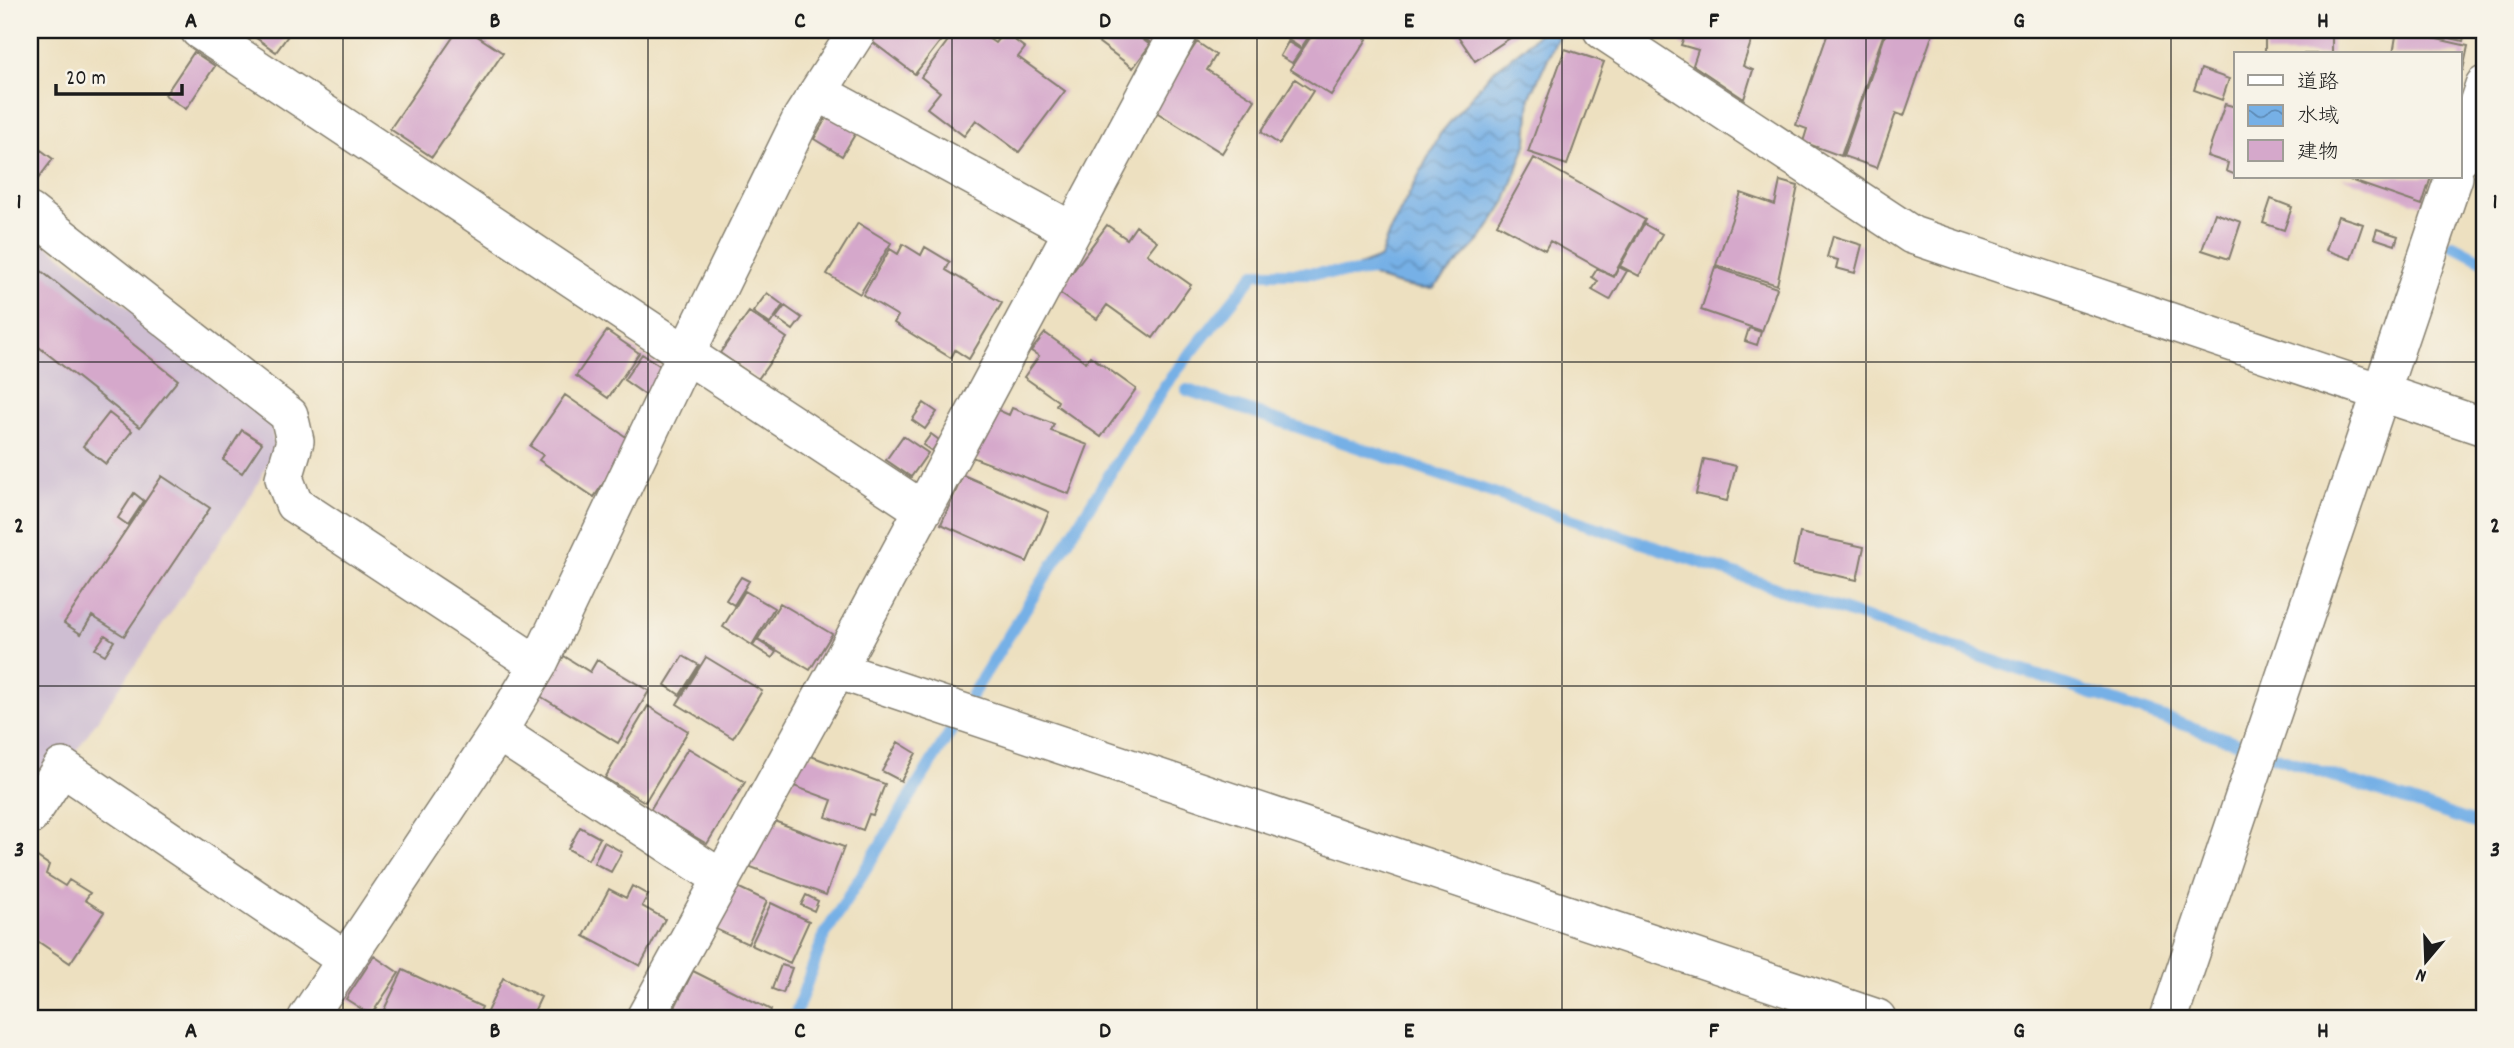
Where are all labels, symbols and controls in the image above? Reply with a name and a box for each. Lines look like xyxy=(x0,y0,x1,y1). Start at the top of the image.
text: A xyxy=(185,6,197,39)
text: B xyxy=(490,6,501,39)
text: C xyxy=(794,6,806,39)
text: D xyxy=(1099,6,1111,39)
text: E xyxy=(1404,6,1415,39)
text: F xyxy=(1709,6,1720,39)
text: G xyxy=(2013,6,2025,39)
text: H xyxy=(2317,6,2329,39)
scale bar xyxy=(56,52,182,96)
legend xyxy=(2234,52,2462,178)
text: 20 m xyxy=(66,65,106,95)
text: 道路 xyxy=(2297,69,2339,99)
text: 水域 xyxy=(2297,103,2339,133)
text: 建物 xyxy=(2297,139,2339,169)
text: 1 xyxy=(16,187,22,220)
text: 1 xyxy=(2492,187,2498,220)
text: 2 xyxy=(14,511,24,544)
text: 2 xyxy=(2490,511,2500,544)
text: 3 xyxy=(14,835,24,868)
text: 3 xyxy=(2490,835,2500,868)
north arrow xyxy=(2392,926,2462,996)
text: N xyxy=(2413,959,2430,988)
text: A xyxy=(185,1016,197,1048)
text: B xyxy=(490,1016,501,1048)
text: C xyxy=(794,1016,806,1048)
text: D xyxy=(1099,1016,1111,1048)
text: E xyxy=(1404,1016,1415,1048)
text: F xyxy=(1709,1016,1720,1048)
text: G xyxy=(2013,1016,2025,1048)
text: H xyxy=(2317,1016,2329,1048)

